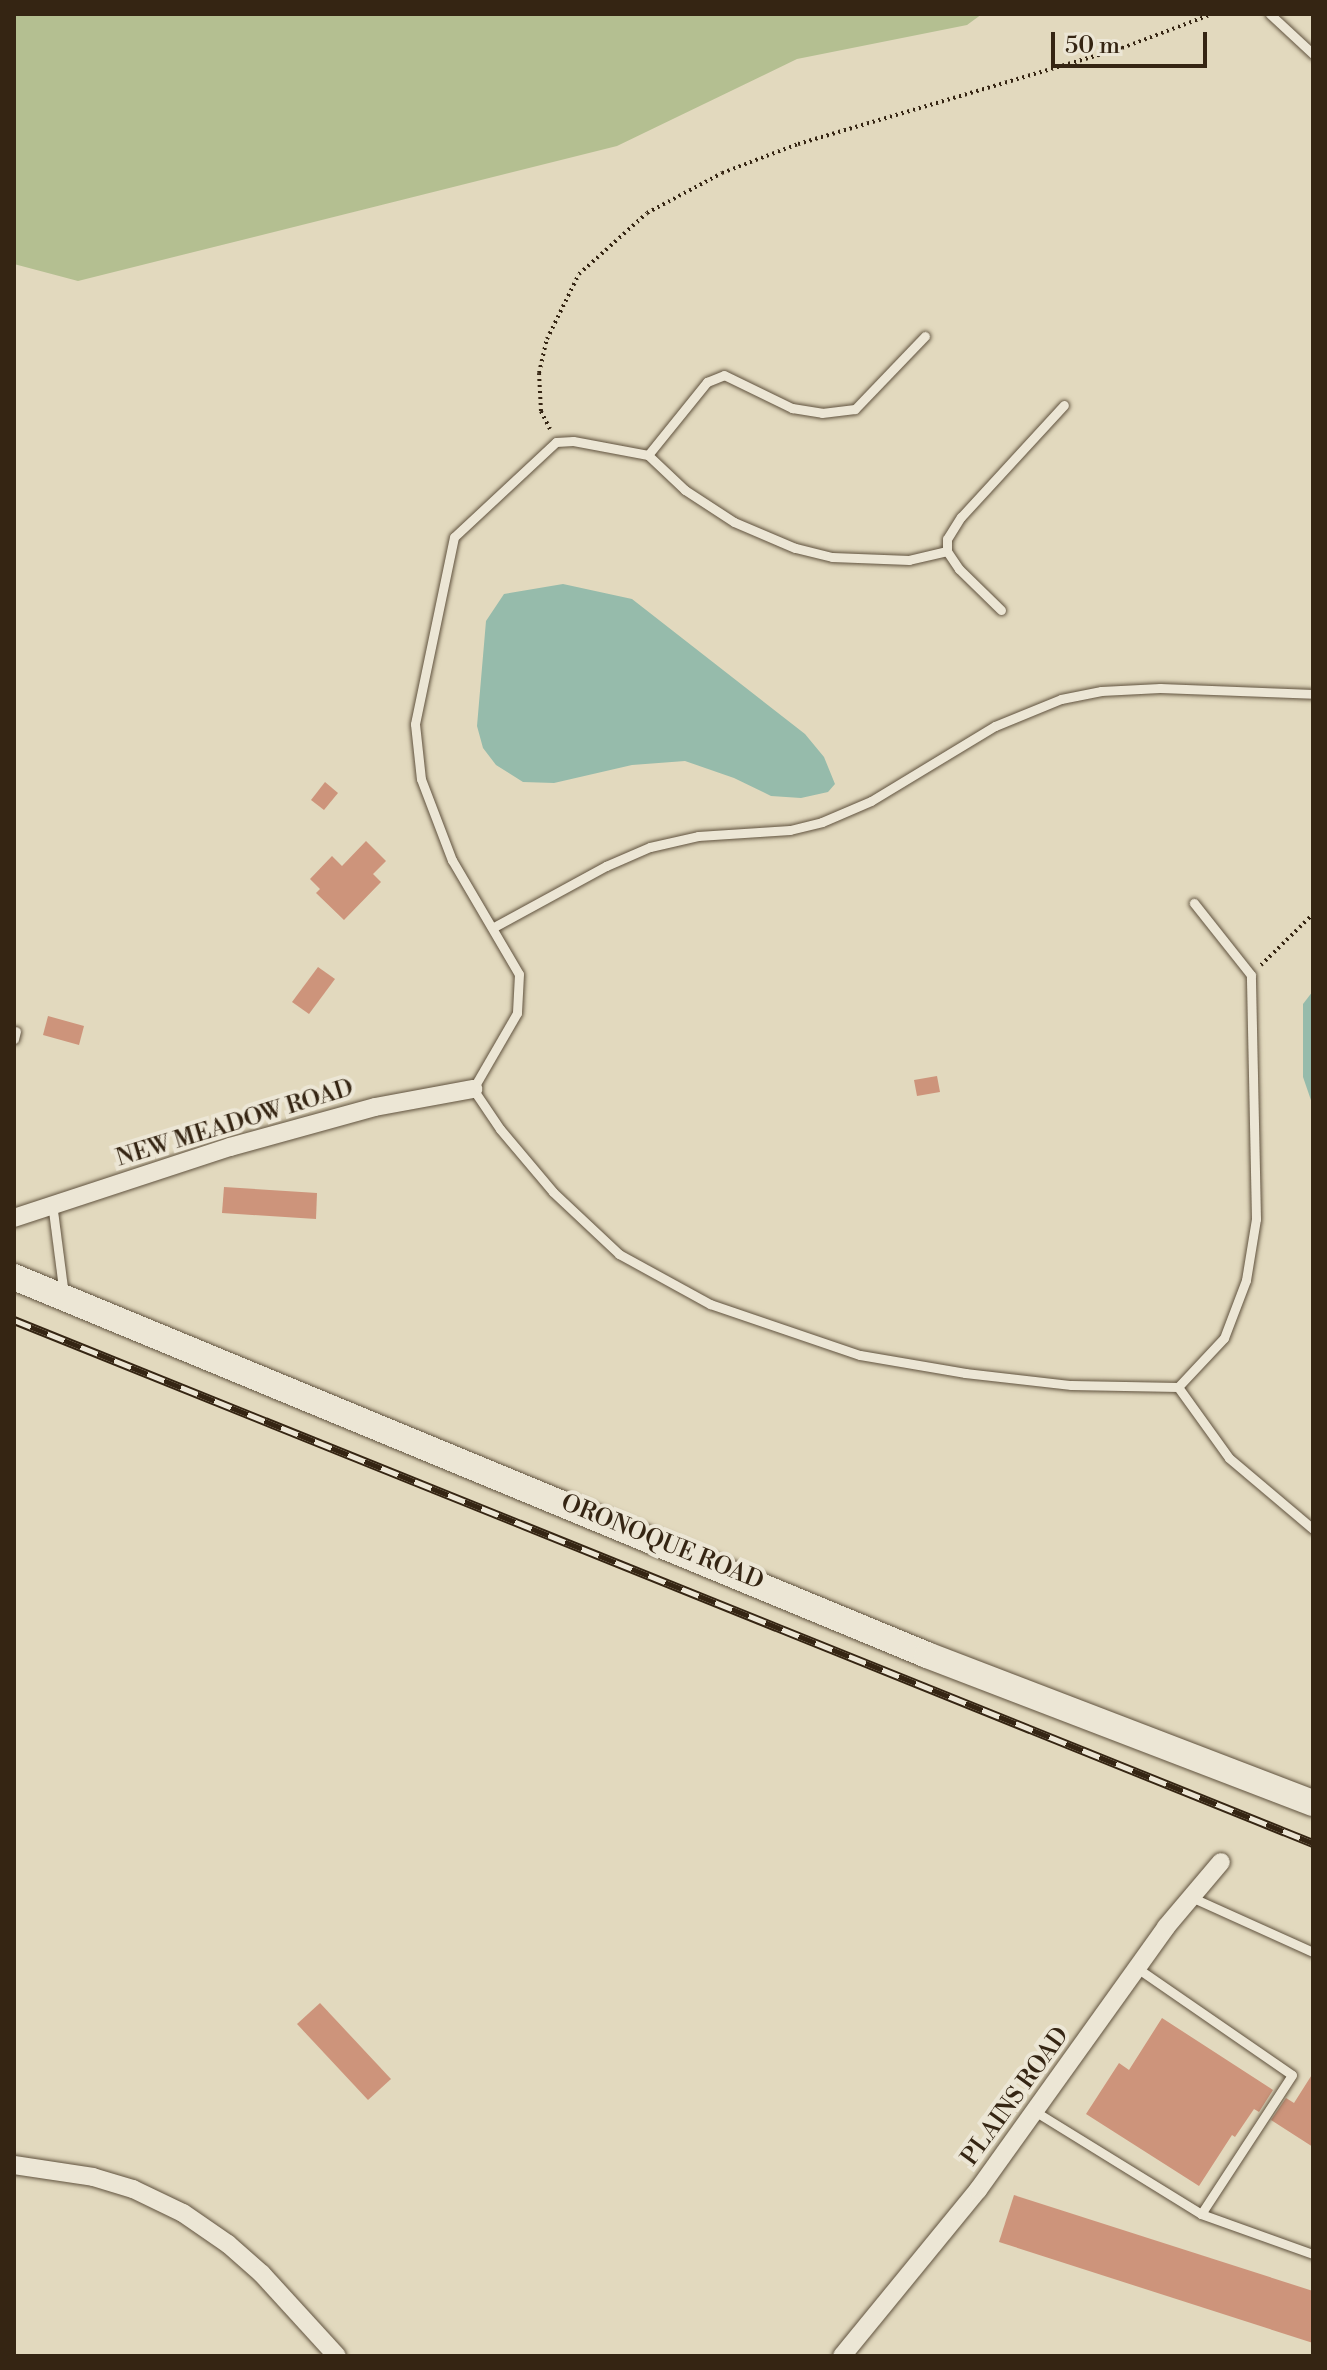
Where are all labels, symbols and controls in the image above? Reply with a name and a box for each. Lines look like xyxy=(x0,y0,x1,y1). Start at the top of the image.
scale bar xyxy=(1055,16,1211,66)
text: 50 m xyxy=(1065,31,1120,61)
street label: NEW MEADOW ROAD xyxy=(113,1074,357,1174)
street label: ORONOQUE ROAD xyxy=(556,1489,768,1597)
street label: PLAINS ROAD xyxy=(956,2022,1076,2172)

